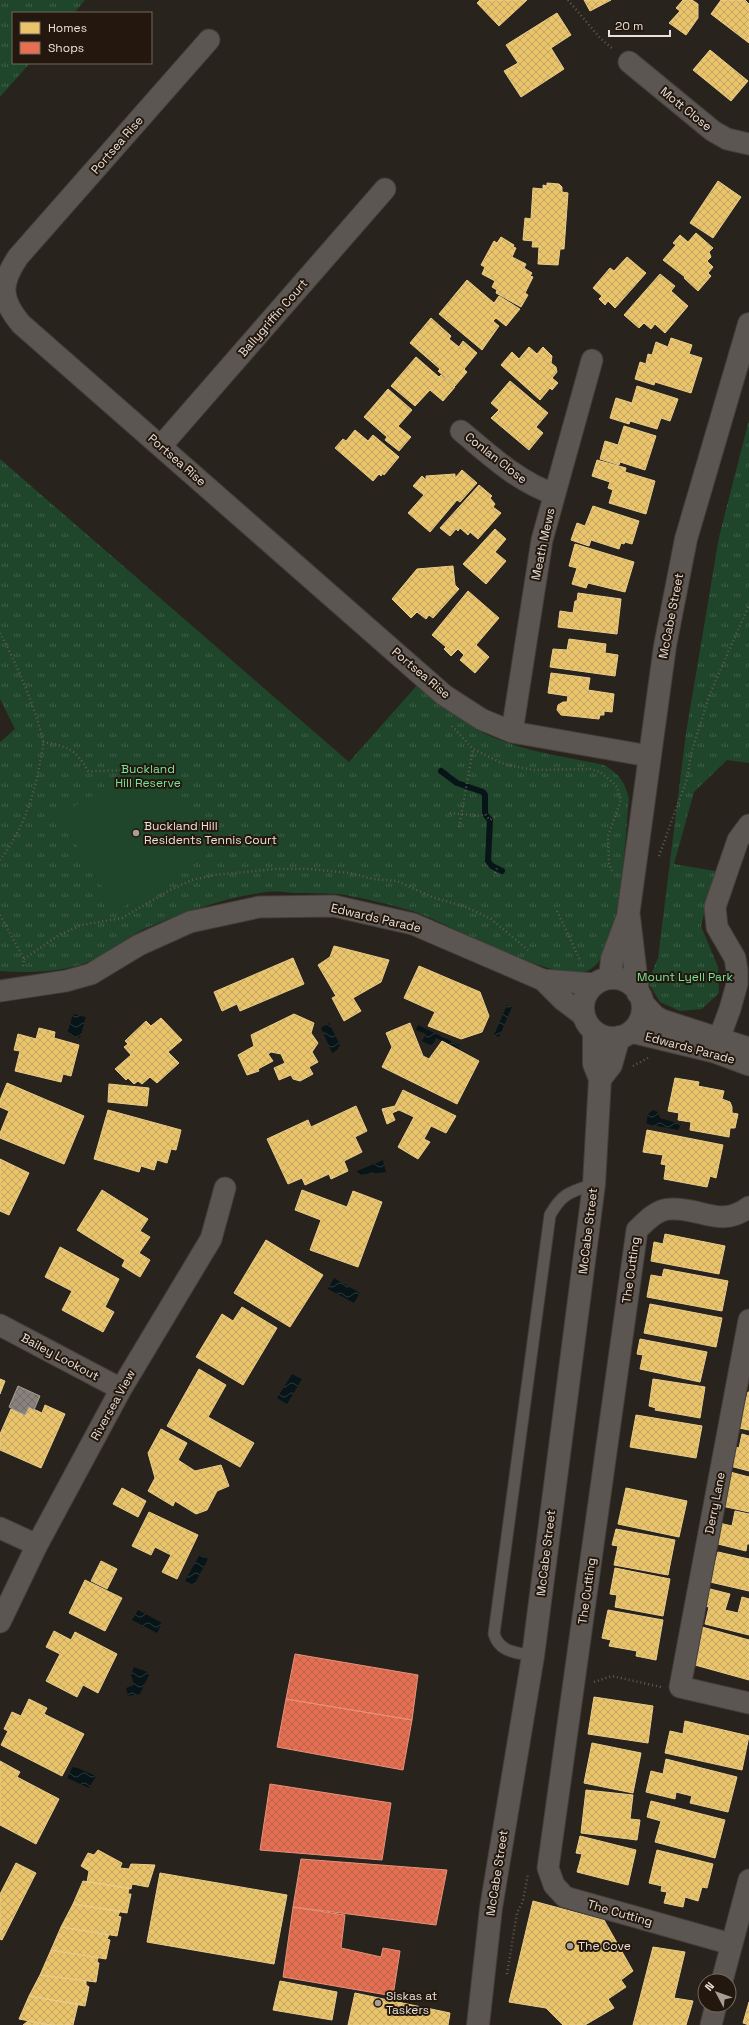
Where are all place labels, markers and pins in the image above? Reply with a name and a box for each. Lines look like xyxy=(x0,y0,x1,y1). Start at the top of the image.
place label: Buckland Hill Residents Tennis Court xyxy=(144,818,277,848)
marker: Buckland Hill Residents Tennis Court xyxy=(131,828,141,838)
place label: The Cove xyxy=(578,1938,631,1954)
marker: The Cove xyxy=(565,1941,575,1951)
place label: Siskas at Taskers xyxy=(386,1988,437,2018)
marker: Siskas at Taskers xyxy=(373,1998,383,2008)

